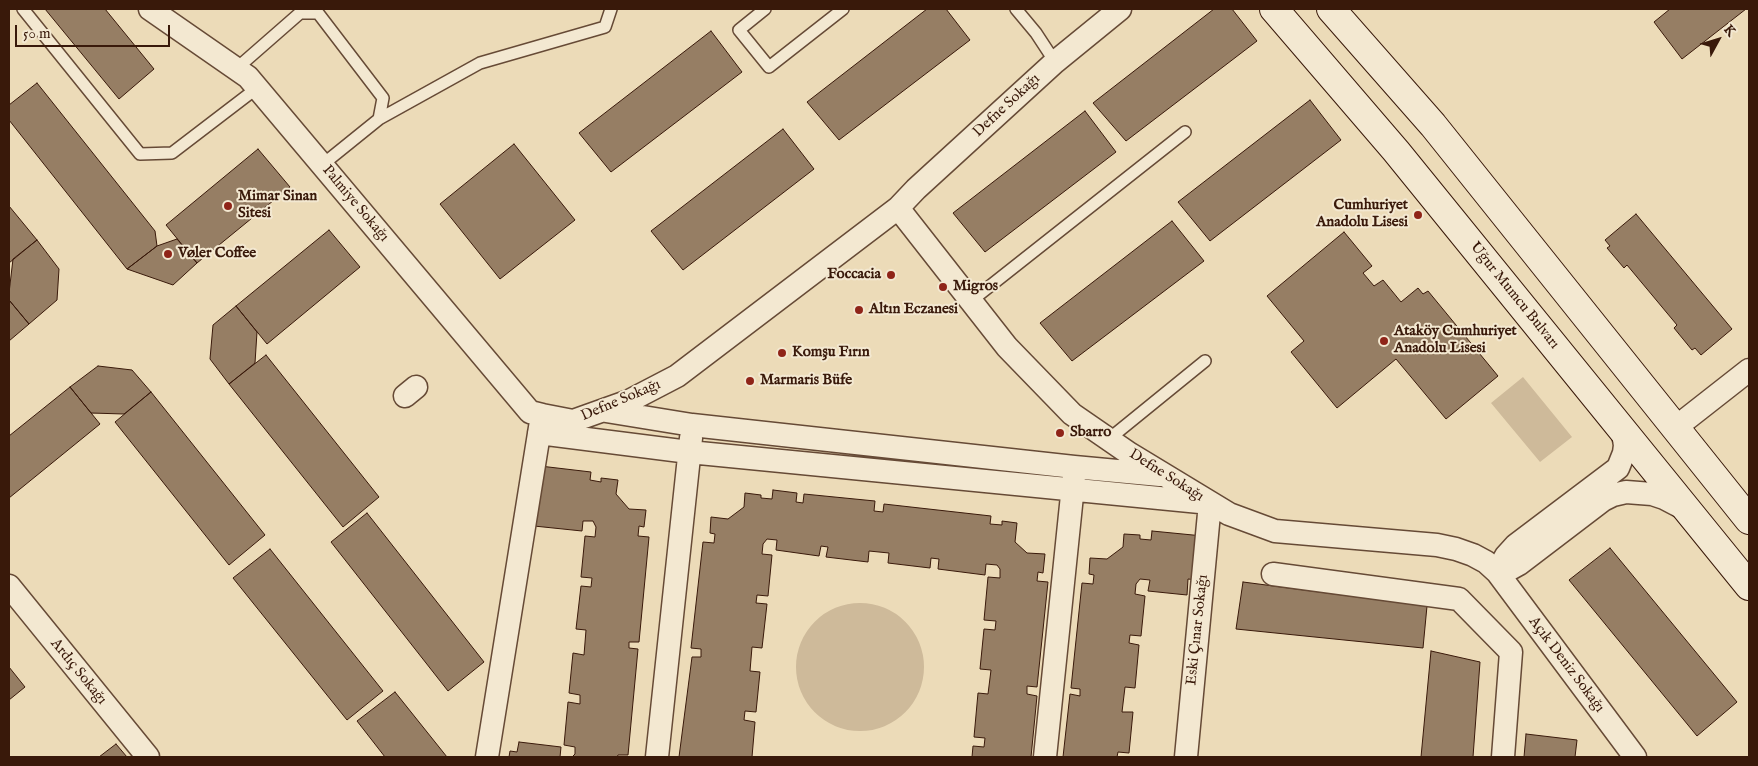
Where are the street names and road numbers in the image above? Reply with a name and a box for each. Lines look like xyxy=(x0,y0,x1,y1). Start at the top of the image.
street label: Defne Sokağı xyxy=(970,70,1044,142)
street label: Palmiye Sokağı xyxy=(318,162,392,246)
street label: Uğur Mumcu Bulvarı xyxy=(1465,239,1563,353)
street label: Defne Sokağı xyxy=(578,376,664,426)
street label: Defne Sokağı xyxy=(1125,446,1207,506)
street label: Eski Çınar Sokağı xyxy=(1183,574,1213,686)
street label: Açık Deniz Sokağı xyxy=(1524,613,1608,717)
street label: Ardıç Sokağı xyxy=(46,635,110,709)

